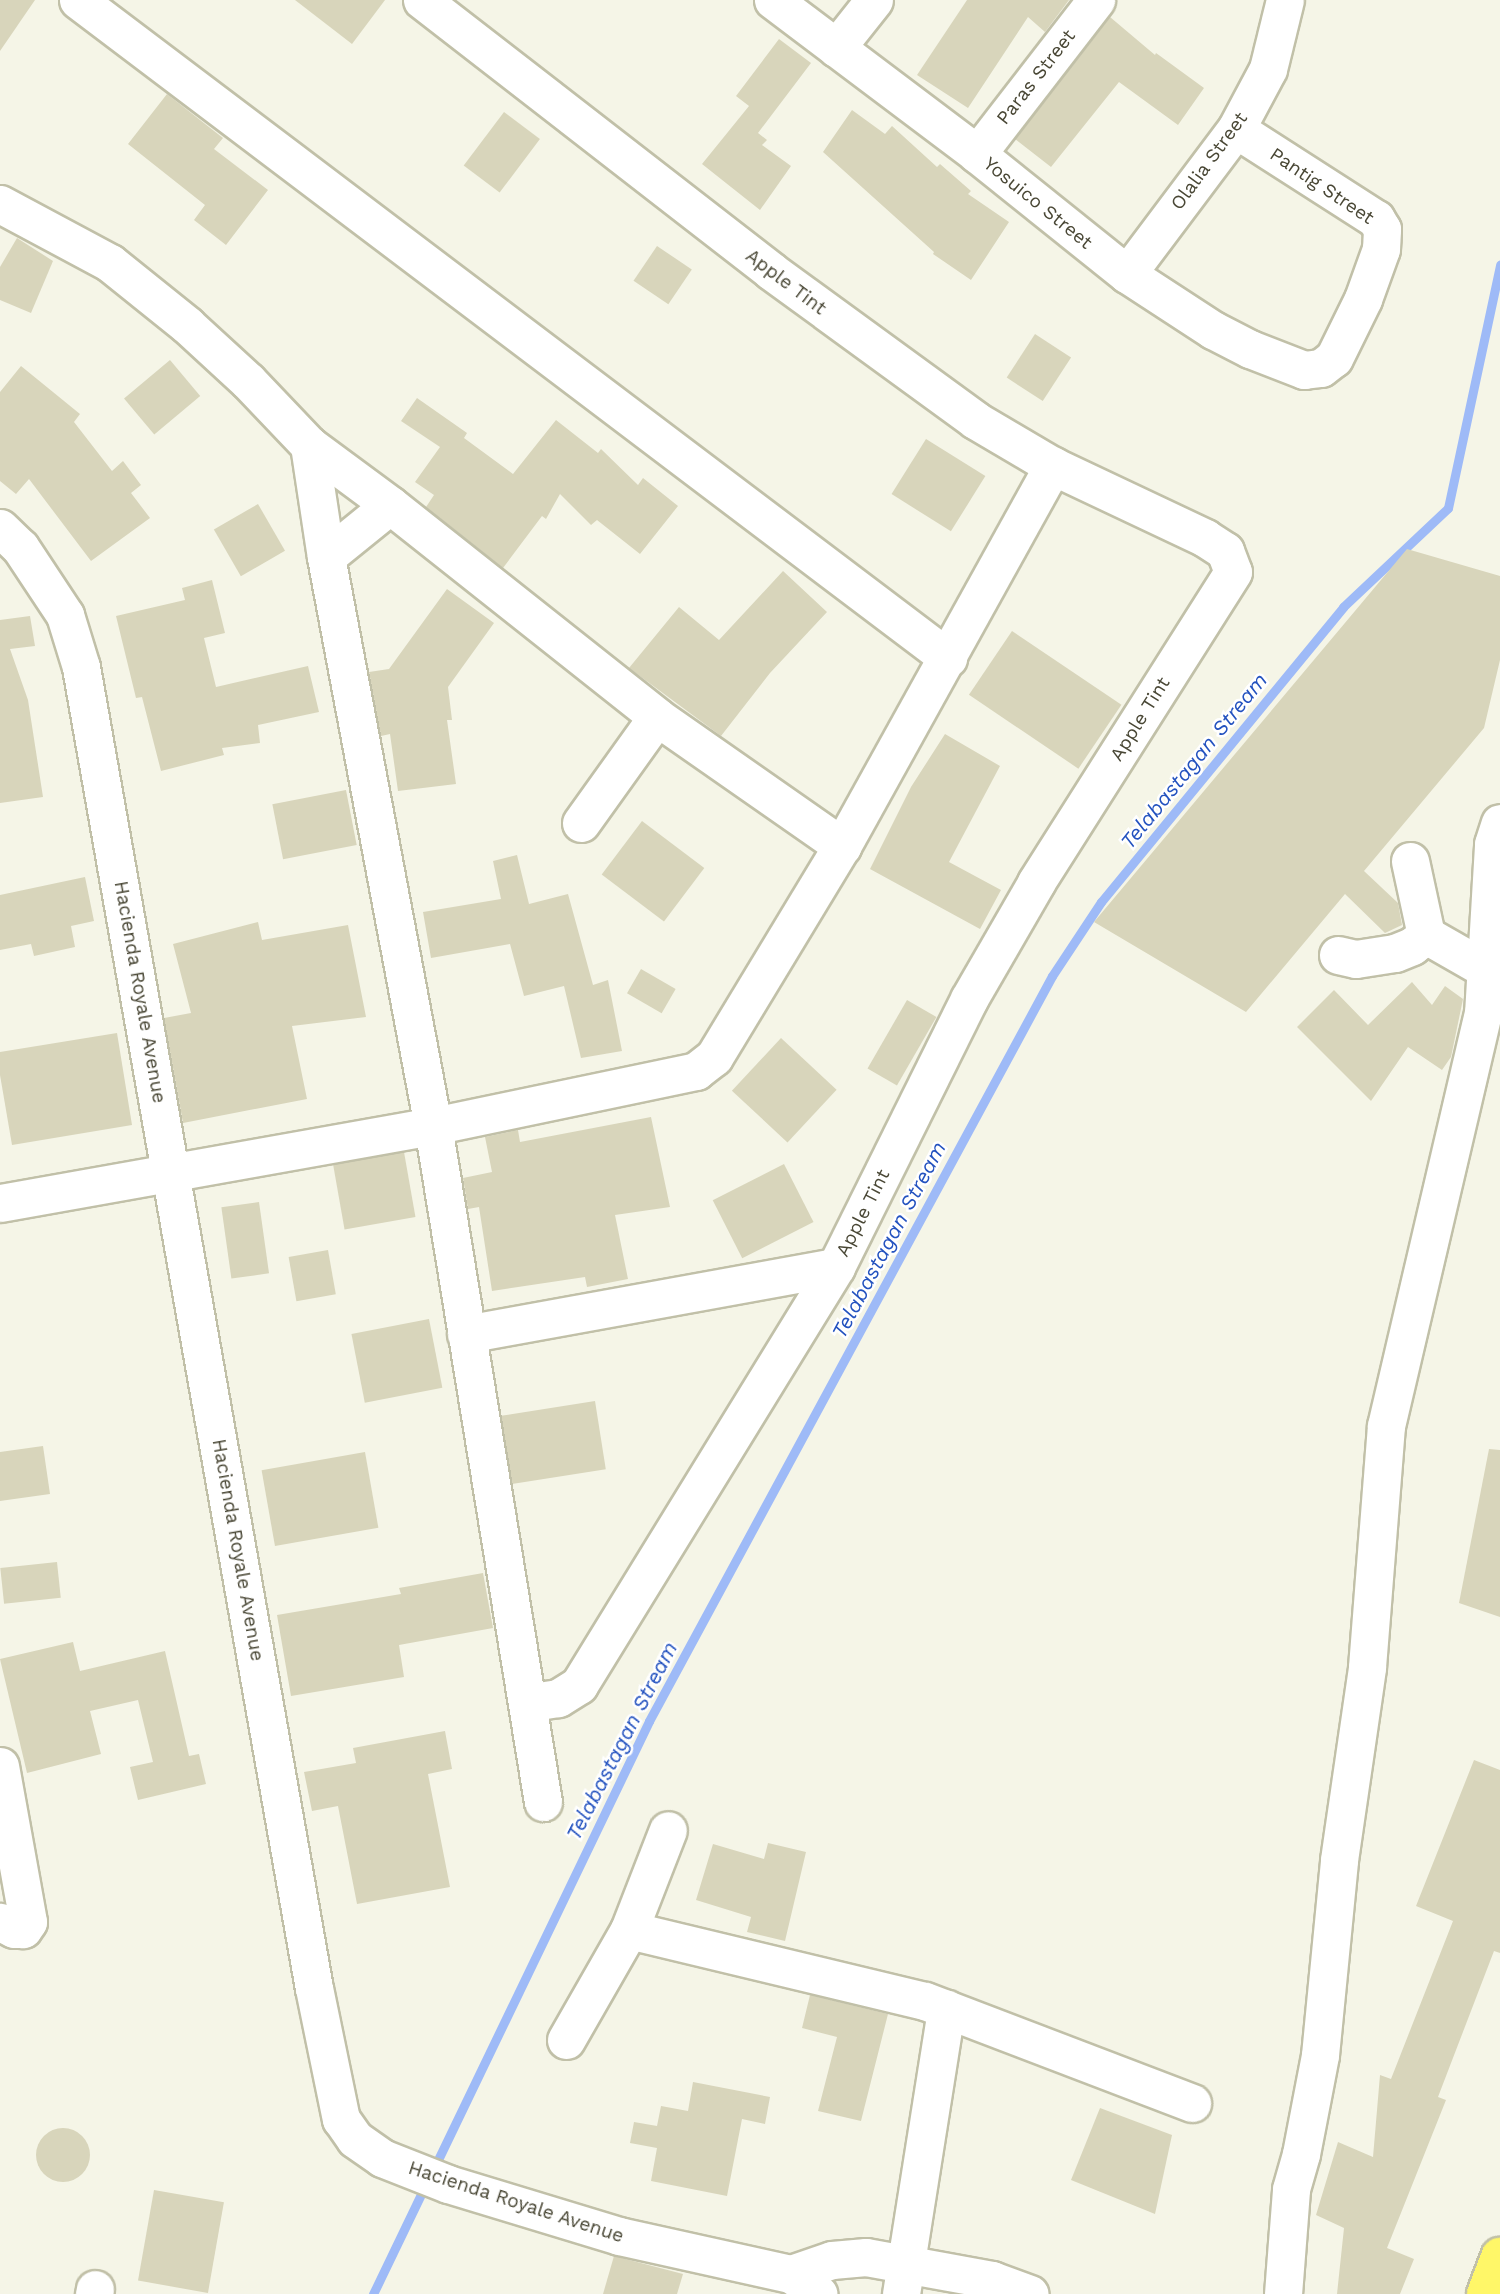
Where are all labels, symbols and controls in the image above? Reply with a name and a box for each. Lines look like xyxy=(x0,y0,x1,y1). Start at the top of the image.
street label: Paras Street xyxy=(992,25,1080,129)
street label: Olalia Street xyxy=(1166,107,1252,215)
street label: Pantig Street xyxy=(1266,143,1378,229)
street label: Yosuico Street xyxy=(979,152,1097,254)
street label: Apple Tint xyxy=(741,244,831,320)
water label: Telabastagan Stream xyxy=(1115,668,1273,854)
street label: Apple Tint xyxy=(1105,672,1175,766)
street label: Hacienda Royale Avenue xyxy=(109,879,171,1105)
water label: Telabastagan Stream xyxy=(826,1137,952,1343)
street label: Apple Tint xyxy=(831,1165,895,1261)
street label: Hacienda Royale Avenue xyxy=(207,1437,269,1663)
water label: Telabastagan Stream xyxy=(561,1638,683,1844)
street label: Hacienda Royale Avenue xyxy=(405,2156,627,2248)

